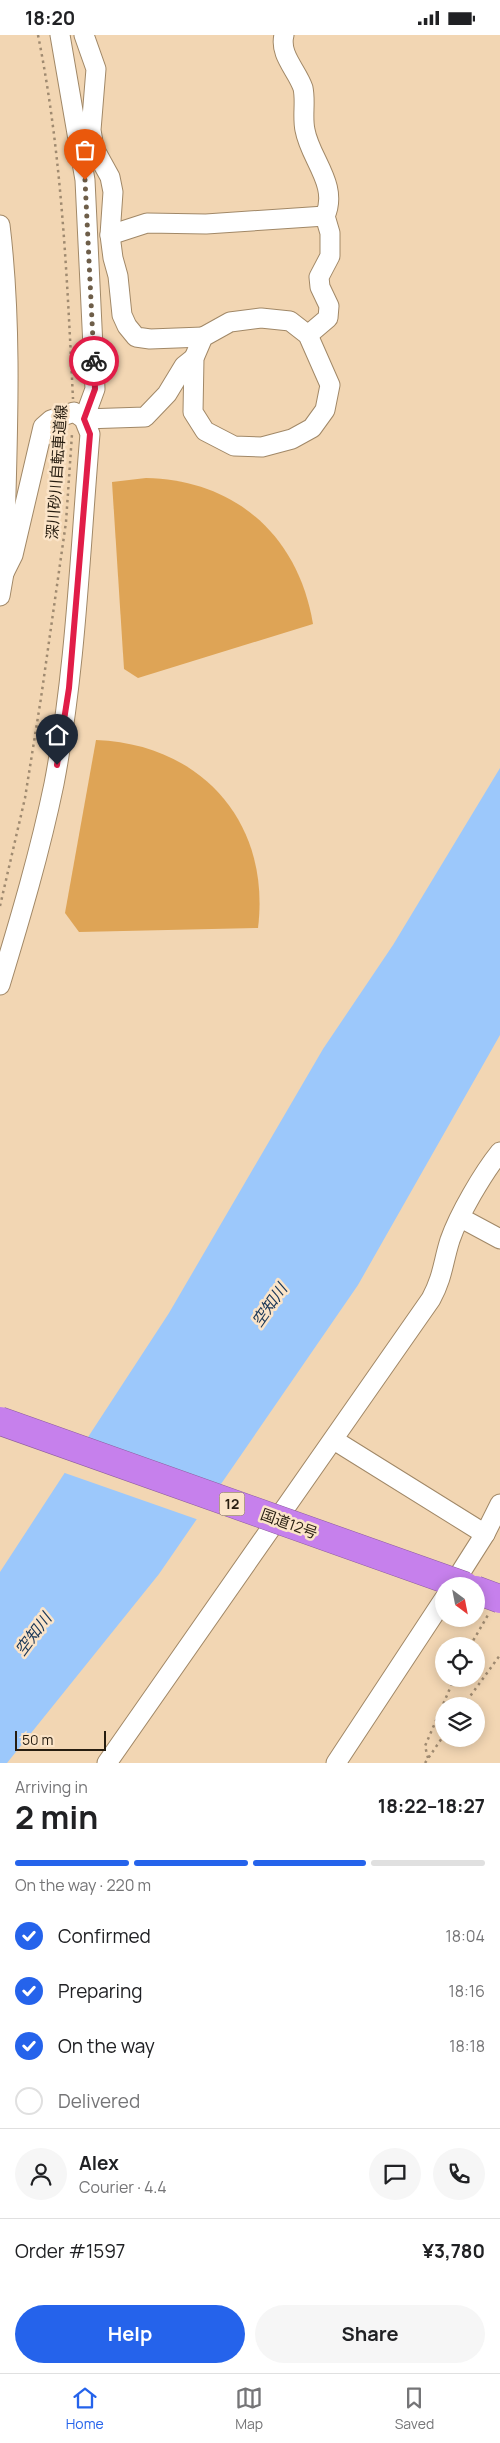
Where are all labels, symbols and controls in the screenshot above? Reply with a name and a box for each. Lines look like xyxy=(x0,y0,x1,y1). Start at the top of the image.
text: 18:20 xyxy=(25,5,75,31)
pin xyxy=(64,129,106,180)
icon: bag xyxy=(71,136,99,164)
courier xyxy=(69,336,119,386)
icon: bike xyxy=(80,347,108,375)
street label: 深川砂川自転車道線 xyxy=(41,404,72,540)
pin xyxy=(36,714,78,765)
icon: home xyxy=(43,721,71,749)
water label: 空知川 xyxy=(246,1277,293,1331)
road number: 12 xyxy=(220,1493,244,1515)
street label: 国道12号 xyxy=(258,1504,321,1544)
north arrow xyxy=(435,1577,485,1627)
map controls xyxy=(435,1577,485,1747)
water label: 空知川 xyxy=(10,1607,57,1660)
button: locate xyxy=(435,1637,485,1687)
button: layers xyxy=(435,1697,485,1747)
scale bar xyxy=(15,1728,106,1751)
text: 50 m xyxy=(22,1730,53,1749)
text: Arriving in xyxy=(15,1776,88,1798)
text: 18:22–18:27 xyxy=(378,1793,485,1819)
text: 2 min xyxy=(15,1795,98,1839)
text: On the way · 220 m xyxy=(15,1874,151,1896)
icon: check xyxy=(15,1922,43,1950)
text: Confirmed xyxy=(58,1923,151,1949)
text: 18:04 xyxy=(445,1925,485,1947)
icon: check xyxy=(15,1977,43,2005)
text: Preparing xyxy=(58,1978,143,2004)
text: 18:16 xyxy=(449,1980,485,2002)
icon: check xyxy=(15,2032,43,2060)
text: On the way xyxy=(58,2033,155,2059)
text: 18:18 xyxy=(449,2035,485,2057)
text: Delivered xyxy=(58,2088,140,2114)
button: person xyxy=(15,2148,67,2200)
button: chat xyxy=(369,2148,421,2200)
button: phone xyxy=(433,2148,485,2200)
text: Alex xyxy=(79,2150,119,2176)
text: Courier · 4.4 xyxy=(79,2176,167,2198)
text: Order #1597 xyxy=(15,2238,125,2264)
text: ¥3,780 xyxy=(422,2238,485,2264)
button: Help xyxy=(15,2305,245,2363)
button: Share xyxy=(255,2305,485,2363)
tab: Home xyxy=(66,2384,104,2433)
tab: Map xyxy=(235,2384,263,2433)
tab: Saved xyxy=(395,2384,434,2433)

